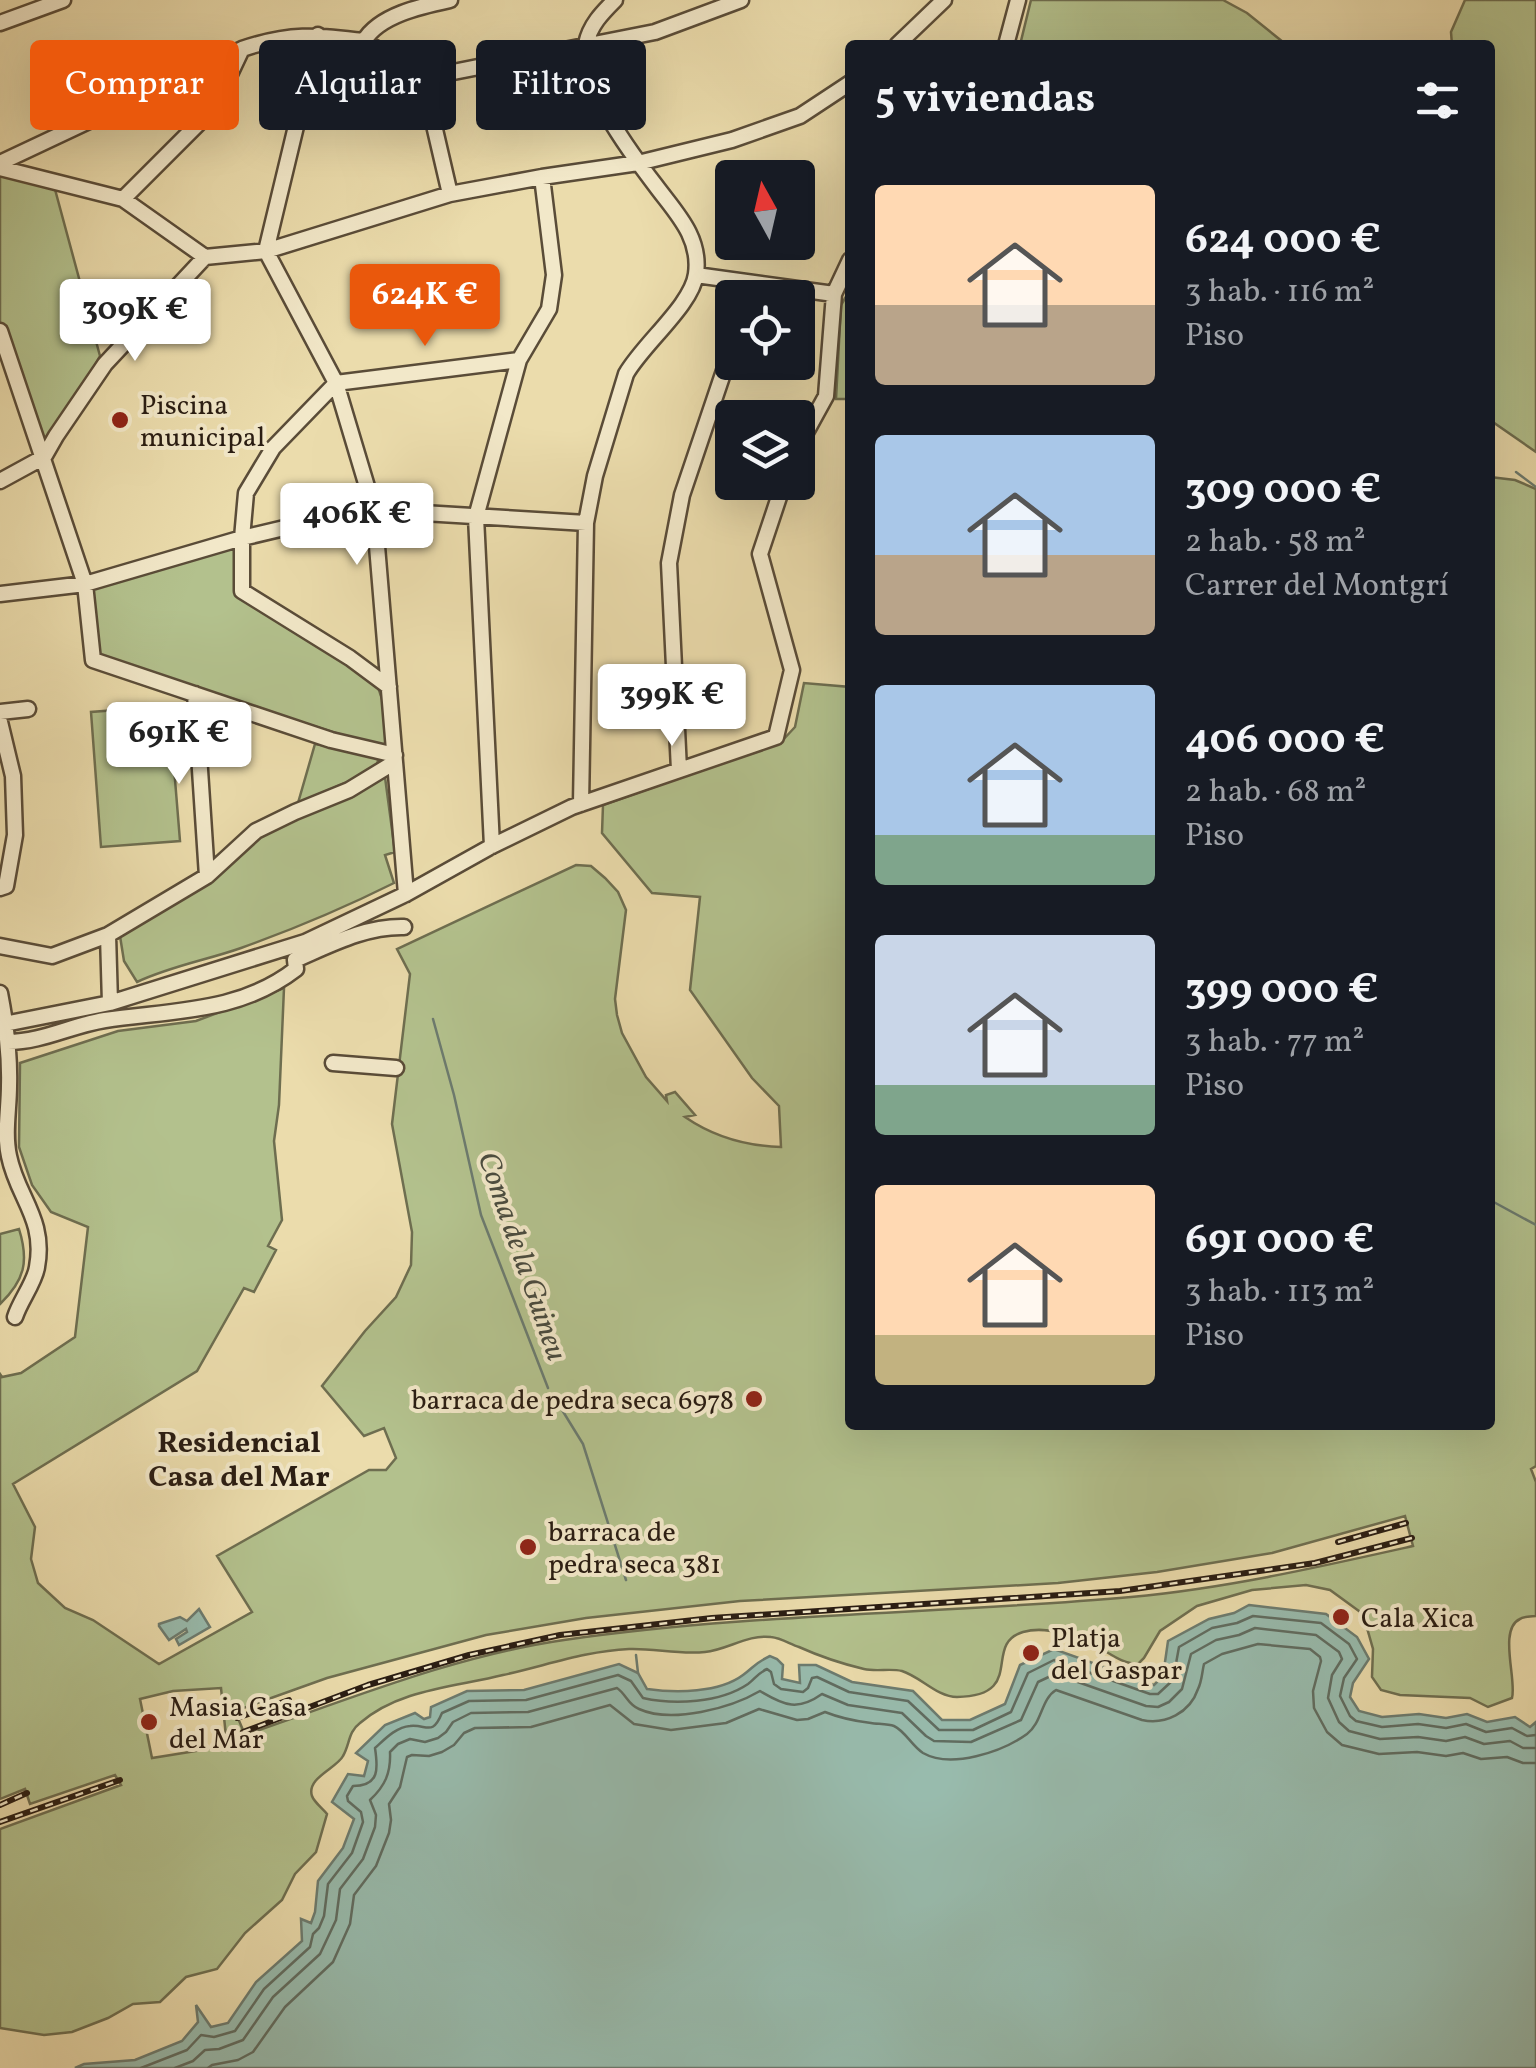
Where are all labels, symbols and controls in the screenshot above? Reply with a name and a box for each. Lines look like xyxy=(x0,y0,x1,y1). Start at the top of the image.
chip: Comprar xyxy=(30,40,239,130)
chip: Alquilar xyxy=(259,40,456,130)
chip: Filtros xyxy=(476,40,646,130)
text: 5 viviendas xyxy=(875,71,1095,130)
icon: filters xyxy=(1410,73,1465,128)
north arrow xyxy=(715,160,815,260)
map controls xyxy=(715,160,815,500)
text: 624 000 € xyxy=(1185,212,1381,271)
icon: home xyxy=(955,225,1075,345)
pin: 624K € xyxy=(344,264,506,349)
text: 3 hab. · 116 m² xyxy=(1185,271,1374,315)
text: 624K € xyxy=(372,274,478,318)
pin: 309K € xyxy=(54,279,216,364)
button: locate xyxy=(715,280,815,380)
text: 309K € xyxy=(82,289,188,333)
text: Piso xyxy=(1185,315,1244,359)
place label: Piscina municipal xyxy=(140,387,265,458)
button: layers xyxy=(715,400,815,500)
marker: Piscina municipal xyxy=(109,409,131,431)
text: 309 000 € xyxy=(1185,462,1381,521)
icon: home xyxy=(955,475,1075,595)
pin: 406K € xyxy=(276,483,438,568)
text: 406K € xyxy=(302,493,412,537)
text: 2 hab. · 58 m² xyxy=(1185,521,1366,565)
text: Carrer del Montgrí xyxy=(1185,565,1449,609)
pin: 399K € xyxy=(591,664,753,749)
text: 399K € xyxy=(620,674,724,718)
pin: 691K € xyxy=(98,702,260,787)
text: 691K € xyxy=(128,712,230,756)
text: 406 000 € xyxy=(1185,712,1385,771)
icon: home xyxy=(955,725,1075,845)
text: 2 hab. · 68 m² xyxy=(1185,771,1366,815)
text: Piso xyxy=(1185,815,1244,859)
text: 399 000 € xyxy=(1185,962,1379,1021)
icon: home xyxy=(955,975,1075,1095)
text: 3 hab. · 77 m² xyxy=(1185,1021,1364,1065)
text: Piso xyxy=(1185,1065,1244,1109)
water label: Coma de la Guineu xyxy=(466,1147,577,1367)
text: 691 000 € xyxy=(1185,1212,1374,1271)
icon: home xyxy=(955,1225,1075,1345)
text: 3 hab. · 113 m² xyxy=(1185,1271,1374,1315)
text: Piso xyxy=(1185,1315,1244,1359)
place label: barraca de pedra seca 6978 xyxy=(411,1382,734,1421)
marker: barraca de pedra seca 6978 xyxy=(743,1388,765,1410)
district label: Residencial Casa del Mar xyxy=(148,1423,330,1499)
place label: barraca de pedra seca 381 xyxy=(548,1514,721,1585)
marker: barraca de pedra seca 381 xyxy=(517,1536,539,1558)
place label: Cala Xica xyxy=(1361,1600,1475,1639)
marker: Cala Xica xyxy=(1330,1606,1352,1628)
place label: Platja del Gaspar xyxy=(1051,1620,1182,1691)
marker: Platja del Gaspar xyxy=(1020,1642,1042,1664)
place label: Masia Casa del Mar xyxy=(169,1689,307,1760)
marker: Masia Casa del Mar xyxy=(138,1711,160,1733)

